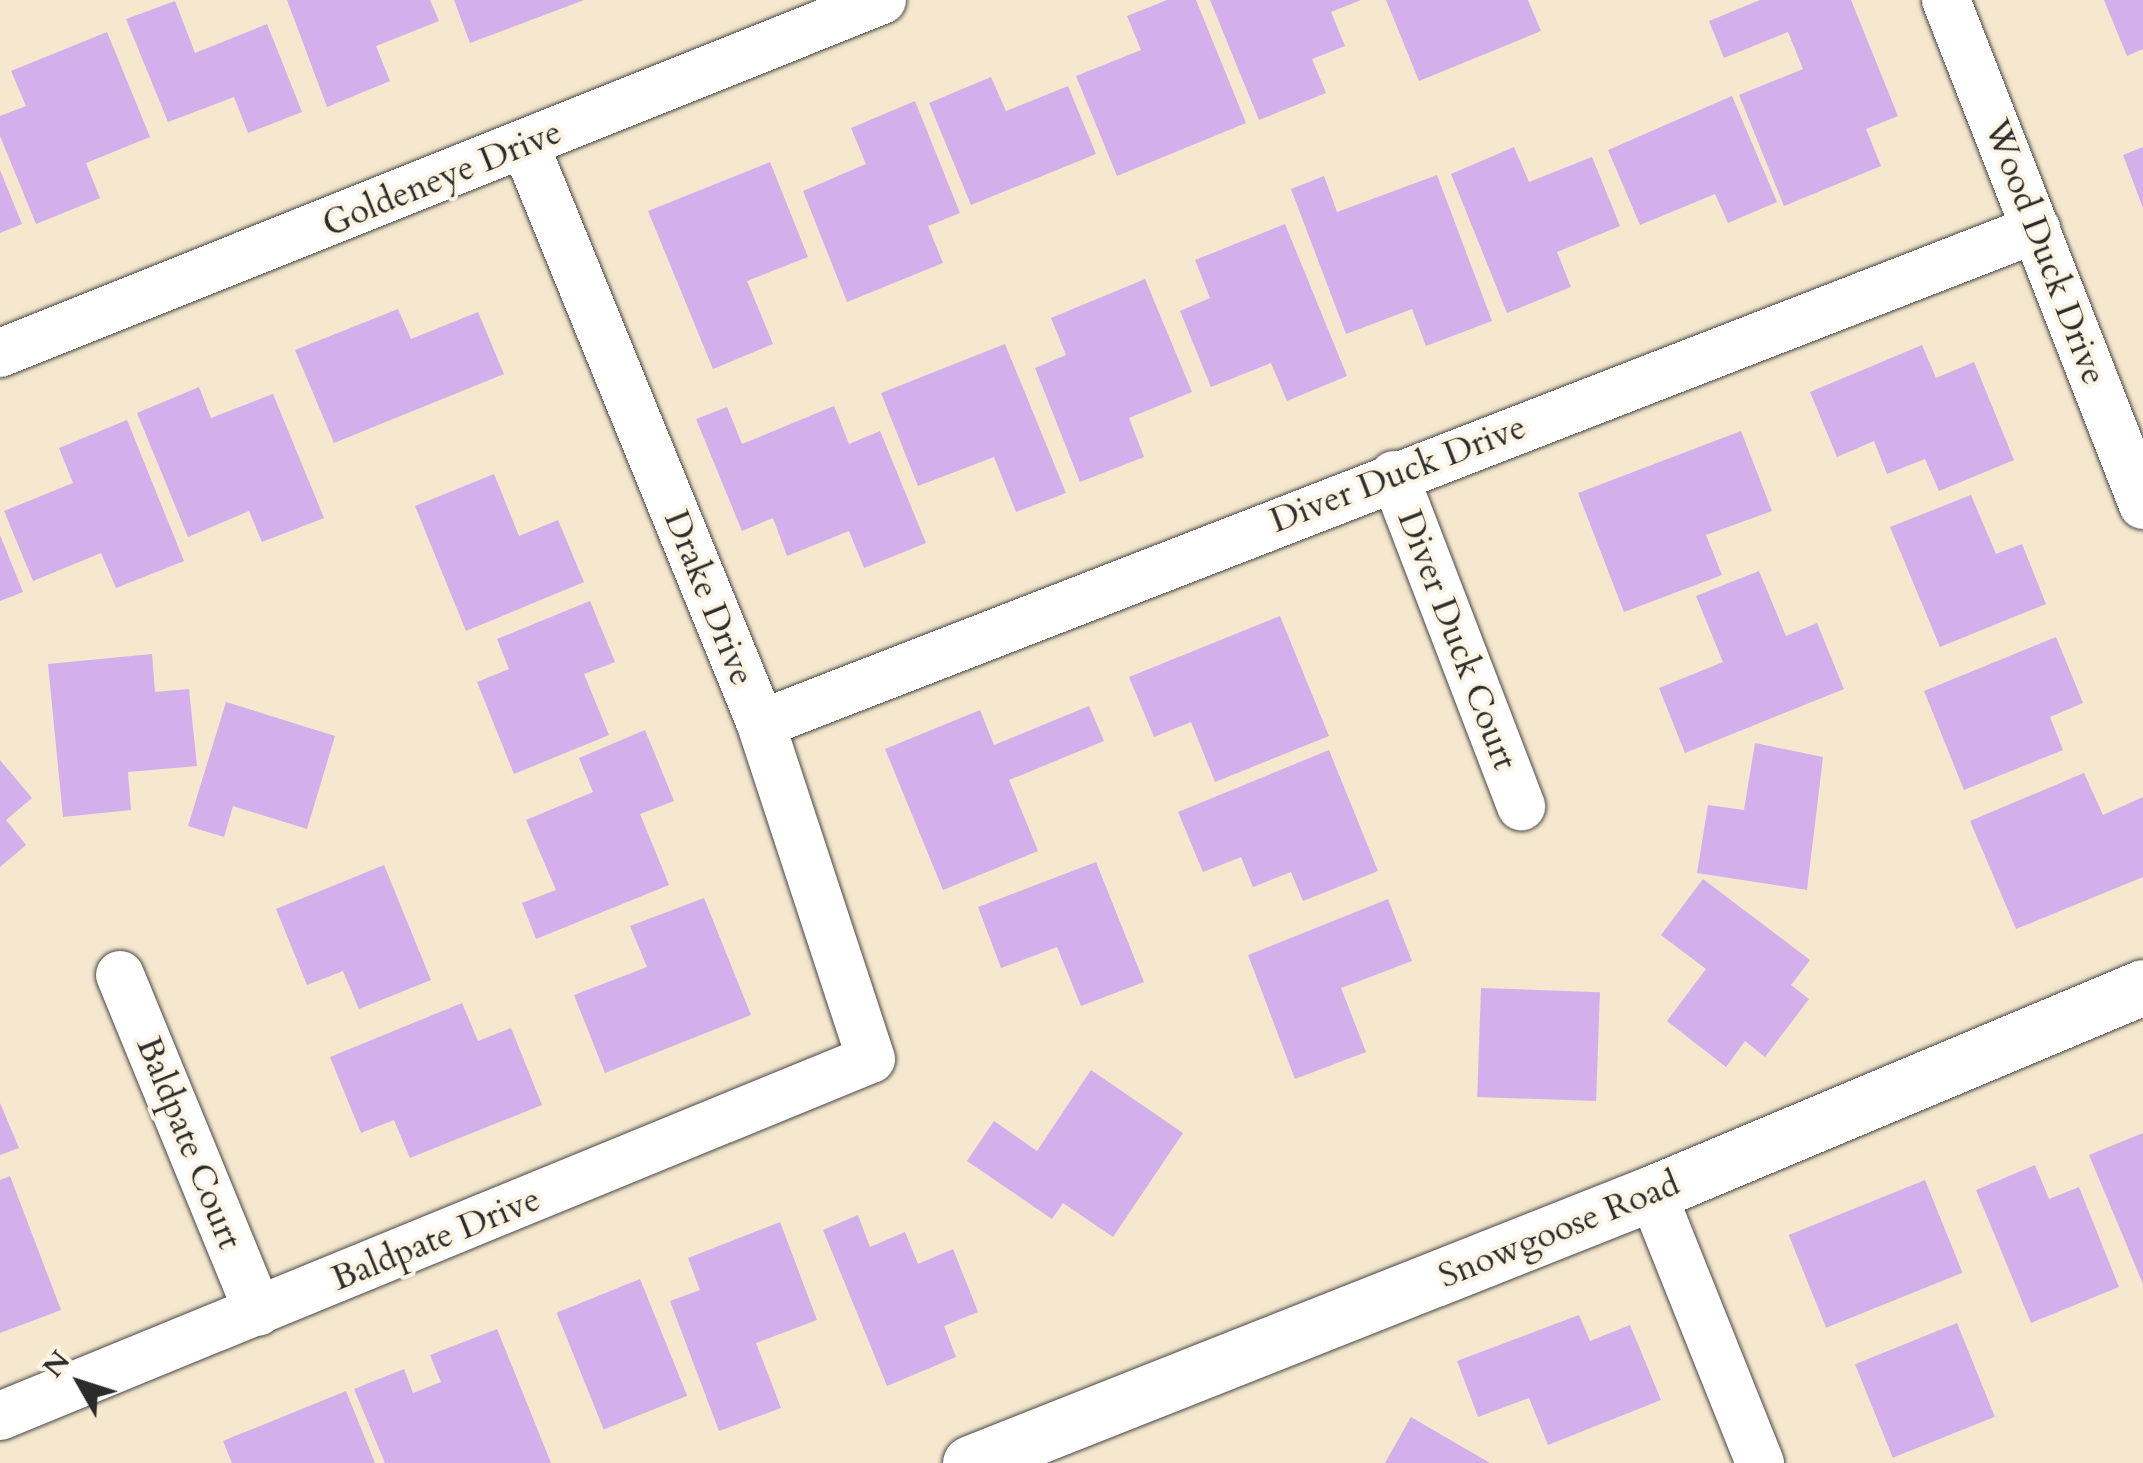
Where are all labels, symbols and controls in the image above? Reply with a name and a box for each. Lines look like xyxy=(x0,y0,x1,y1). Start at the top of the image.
street label: Goldeneye Drive xyxy=(316,111,568,245)
street label: Wood Duck Drive xyxy=(1975,113,2115,391)
street label: Diver Duck Drive xyxy=(1264,406,1532,542)
street label: Drake Drive xyxy=(655,504,763,692)
street label: Diver Duck Court xyxy=(1388,504,1526,776)
street label: Baldpate Court xyxy=(127,1031,251,1255)
street label: Snowgoose Road xyxy=(1433,1163,1685,1297)
street label: Baldpate Drive xyxy=(326,1178,546,1300)
north arrow xyxy=(30,1333,130,1433)
text: N xyxy=(34,1343,79,1386)

